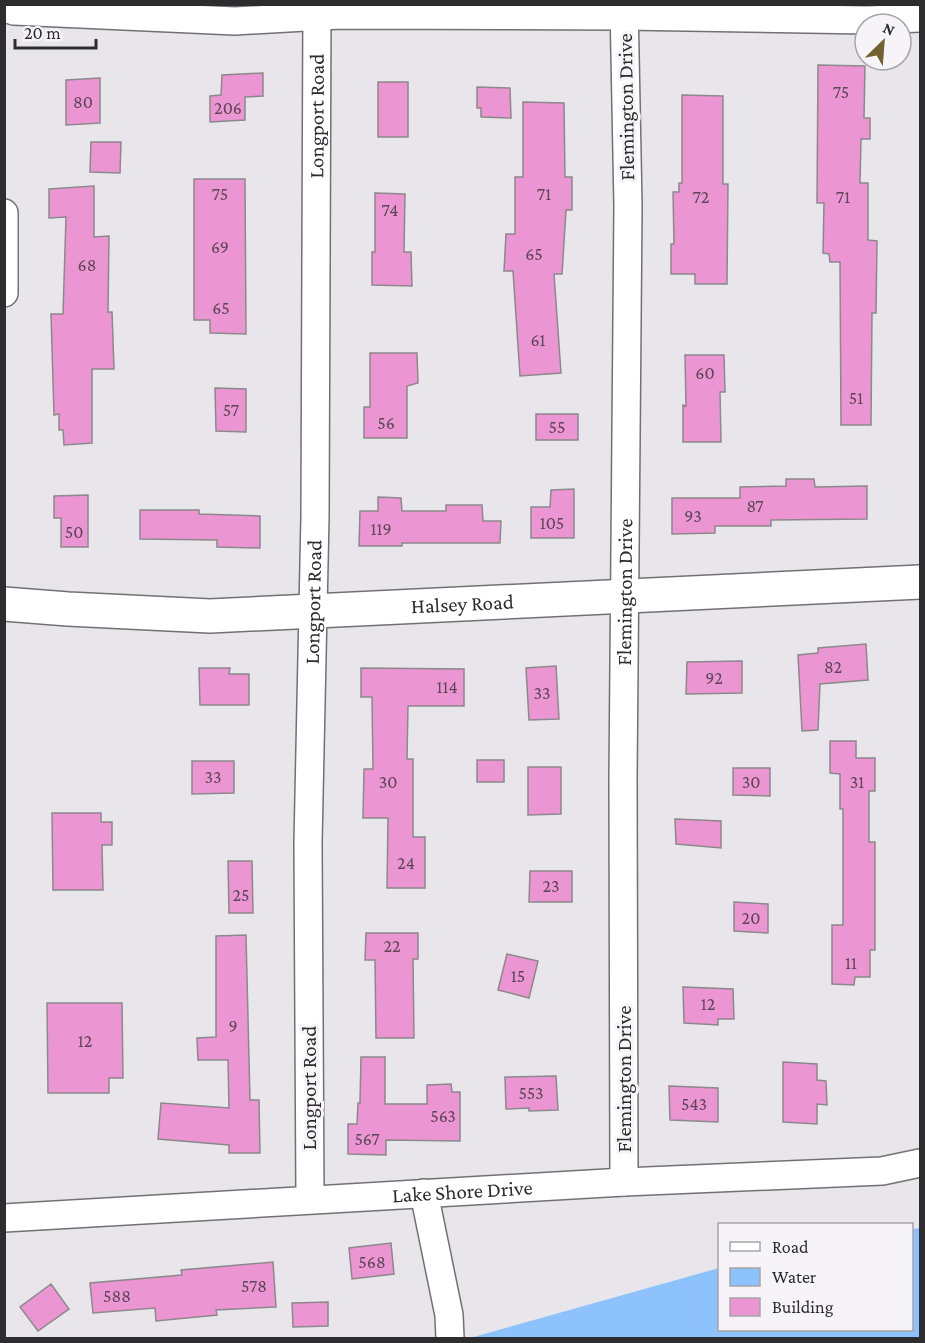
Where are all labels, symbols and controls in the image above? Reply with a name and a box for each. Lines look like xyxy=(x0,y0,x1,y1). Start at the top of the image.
scale bar xyxy=(15,12,96,50)
north arrow xyxy=(853,12,913,72)
text: N xyxy=(881,19,898,39)
text: 20 m xyxy=(24,23,61,43)
street label: Flemington Drive xyxy=(613,33,639,181)
street label: Longport Road xyxy=(304,54,329,179)
house number: 75 xyxy=(833,82,849,102)
house number: 80 xyxy=(73,92,93,112)
house number: 206 xyxy=(214,98,242,118)
house number: 75 xyxy=(212,184,228,204)
house number: 71 xyxy=(537,184,551,204)
house number: 72 xyxy=(693,187,709,207)
house number: 71 xyxy=(836,187,850,207)
house number: 74 xyxy=(382,200,398,220)
house number: 69 xyxy=(211,237,229,257)
house number: 65 xyxy=(525,244,543,264)
house number: 68 xyxy=(78,255,96,275)
house number: 65 xyxy=(212,298,230,318)
house number: 61 xyxy=(530,330,546,350)
house number: 60 xyxy=(695,363,715,383)
house number: 51 xyxy=(849,388,863,408)
house number: 57 xyxy=(223,400,239,420)
house number: 56 xyxy=(377,413,395,433)
house number: 55 xyxy=(549,417,565,437)
house number: 87 xyxy=(746,496,764,516)
house number: 93 xyxy=(684,506,702,526)
house number: 105 xyxy=(540,513,564,533)
street label: Flemington Drive xyxy=(612,518,637,666)
house number: 119 xyxy=(370,519,392,539)
house number: 50 xyxy=(65,522,83,542)
street label: Longport Road xyxy=(300,539,326,665)
street label: Halsey Road xyxy=(410,589,514,618)
house number: 82 xyxy=(824,657,842,677)
house number: 92 xyxy=(705,668,723,688)
house number: 114 xyxy=(436,677,458,697)
house number: 33 xyxy=(534,683,551,703)
house number: 33 xyxy=(205,767,222,787)
house number: 30 xyxy=(379,772,397,792)
house number: 30 xyxy=(742,772,760,792)
house number: 31 xyxy=(850,772,864,792)
house number: 24 xyxy=(397,853,415,873)
house number: 23 xyxy=(542,876,560,896)
house number: 25 xyxy=(232,885,250,905)
house number: 20 xyxy=(742,908,760,928)
house number: 22 xyxy=(383,936,401,956)
house number: 11 xyxy=(845,953,857,973)
house number: 15 xyxy=(511,966,525,986)
house number: 12 xyxy=(701,994,715,1014)
street label: Flemington Drive xyxy=(612,1005,636,1153)
house number: 9 xyxy=(228,1016,238,1036)
street label: Longport Road xyxy=(297,1026,321,1150)
house number: 12 xyxy=(78,1031,92,1051)
house number: 553 xyxy=(518,1083,544,1103)
house number: 543 xyxy=(681,1094,707,1114)
house number: 563 xyxy=(430,1106,456,1126)
house number: 567 xyxy=(354,1129,380,1149)
street label: Lake Shore Drive xyxy=(391,1175,533,1207)
legend xyxy=(718,1223,913,1331)
text: Road xyxy=(772,1237,809,1257)
house number: 568 xyxy=(358,1252,386,1272)
text: Water xyxy=(772,1267,817,1287)
house number: 578 xyxy=(241,1276,267,1296)
house number: 588 xyxy=(103,1286,131,1306)
text: Building xyxy=(772,1297,834,1317)

